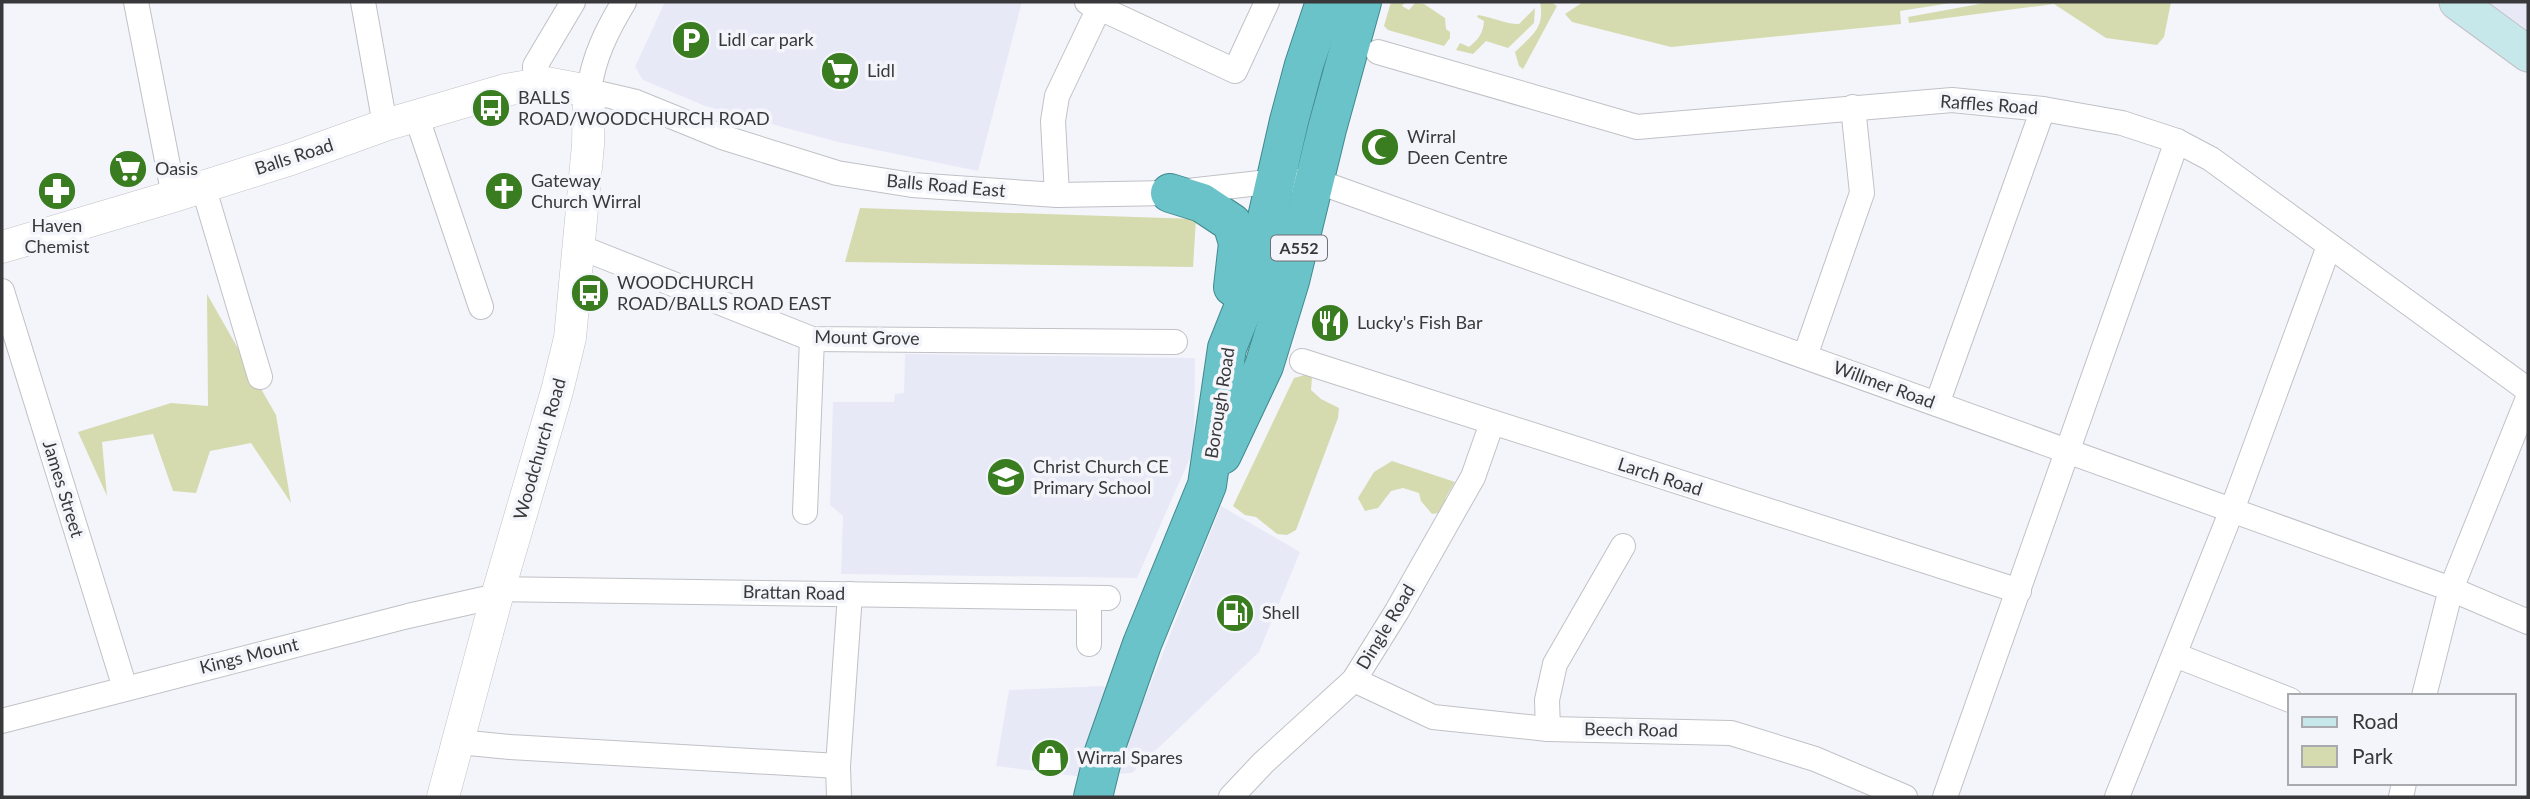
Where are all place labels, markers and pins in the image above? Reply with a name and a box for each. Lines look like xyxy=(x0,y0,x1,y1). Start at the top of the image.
parking icon: Lidl car park xyxy=(670,19,712,61)
place label: Lidl car park xyxy=(718,28,814,50)
supermarket icon: Lidl xyxy=(819,50,861,92)
place label: Lidl xyxy=(867,59,895,81)
place label: BALLS ROAD/WOODCHURCH ROAD xyxy=(518,86,770,129)
bus stop icon: BALLS ROAD/WOODCHURCH ROAD xyxy=(470,87,512,129)
place label: Wirral Deen Centre xyxy=(1407,125,1508,168)
mosque icon: Wirral Deen Centre xyxy=(1359,126,1401,168)
supermarket icon: Oasis xyxy=(107,148,149,190)
place label: Oasis xyxy=(155,157,198,179)
place label: Gateway Church Wirral xyxy=(531,169,641,212)
pharmacy icon: Haven Chemist xyxy=(36,170,78,212)
church icon: Gateway Church Wirral xyxy=(483,170,525,212)
place label: Haven Chemist xyxy=(25,214,90,257)
place label: WOODCHURCH ROAD/BALLS ROAD EAST xyxy=(617,271,832,314)
bus stop icon: WOODCHURCH ROAD/BALLS ROAD EAST xyxy=(569,272,611,314)
restaurant icon: Lucky's Fish Bar xyxy=(1309,302,1351,344)
place label: Lucky's Fish Bar xyxy=(1357,311,1483,333)
place label: Christ Church CE Primary School xyxy=(1033,455,1169,498)
school or university icon: Christ Church CE Primary School xyxy=(985,456,1027,498)
fuel station icon: Shell xyxy=(1214,592,1256,634)
place label: Shell xyxy=(1262,601,1300,623)
shop icon: Wirral Spares xyxy=(1029,737,1071,779)
place label: Wirral Spares xyxy=(1077,746,1183,768)

